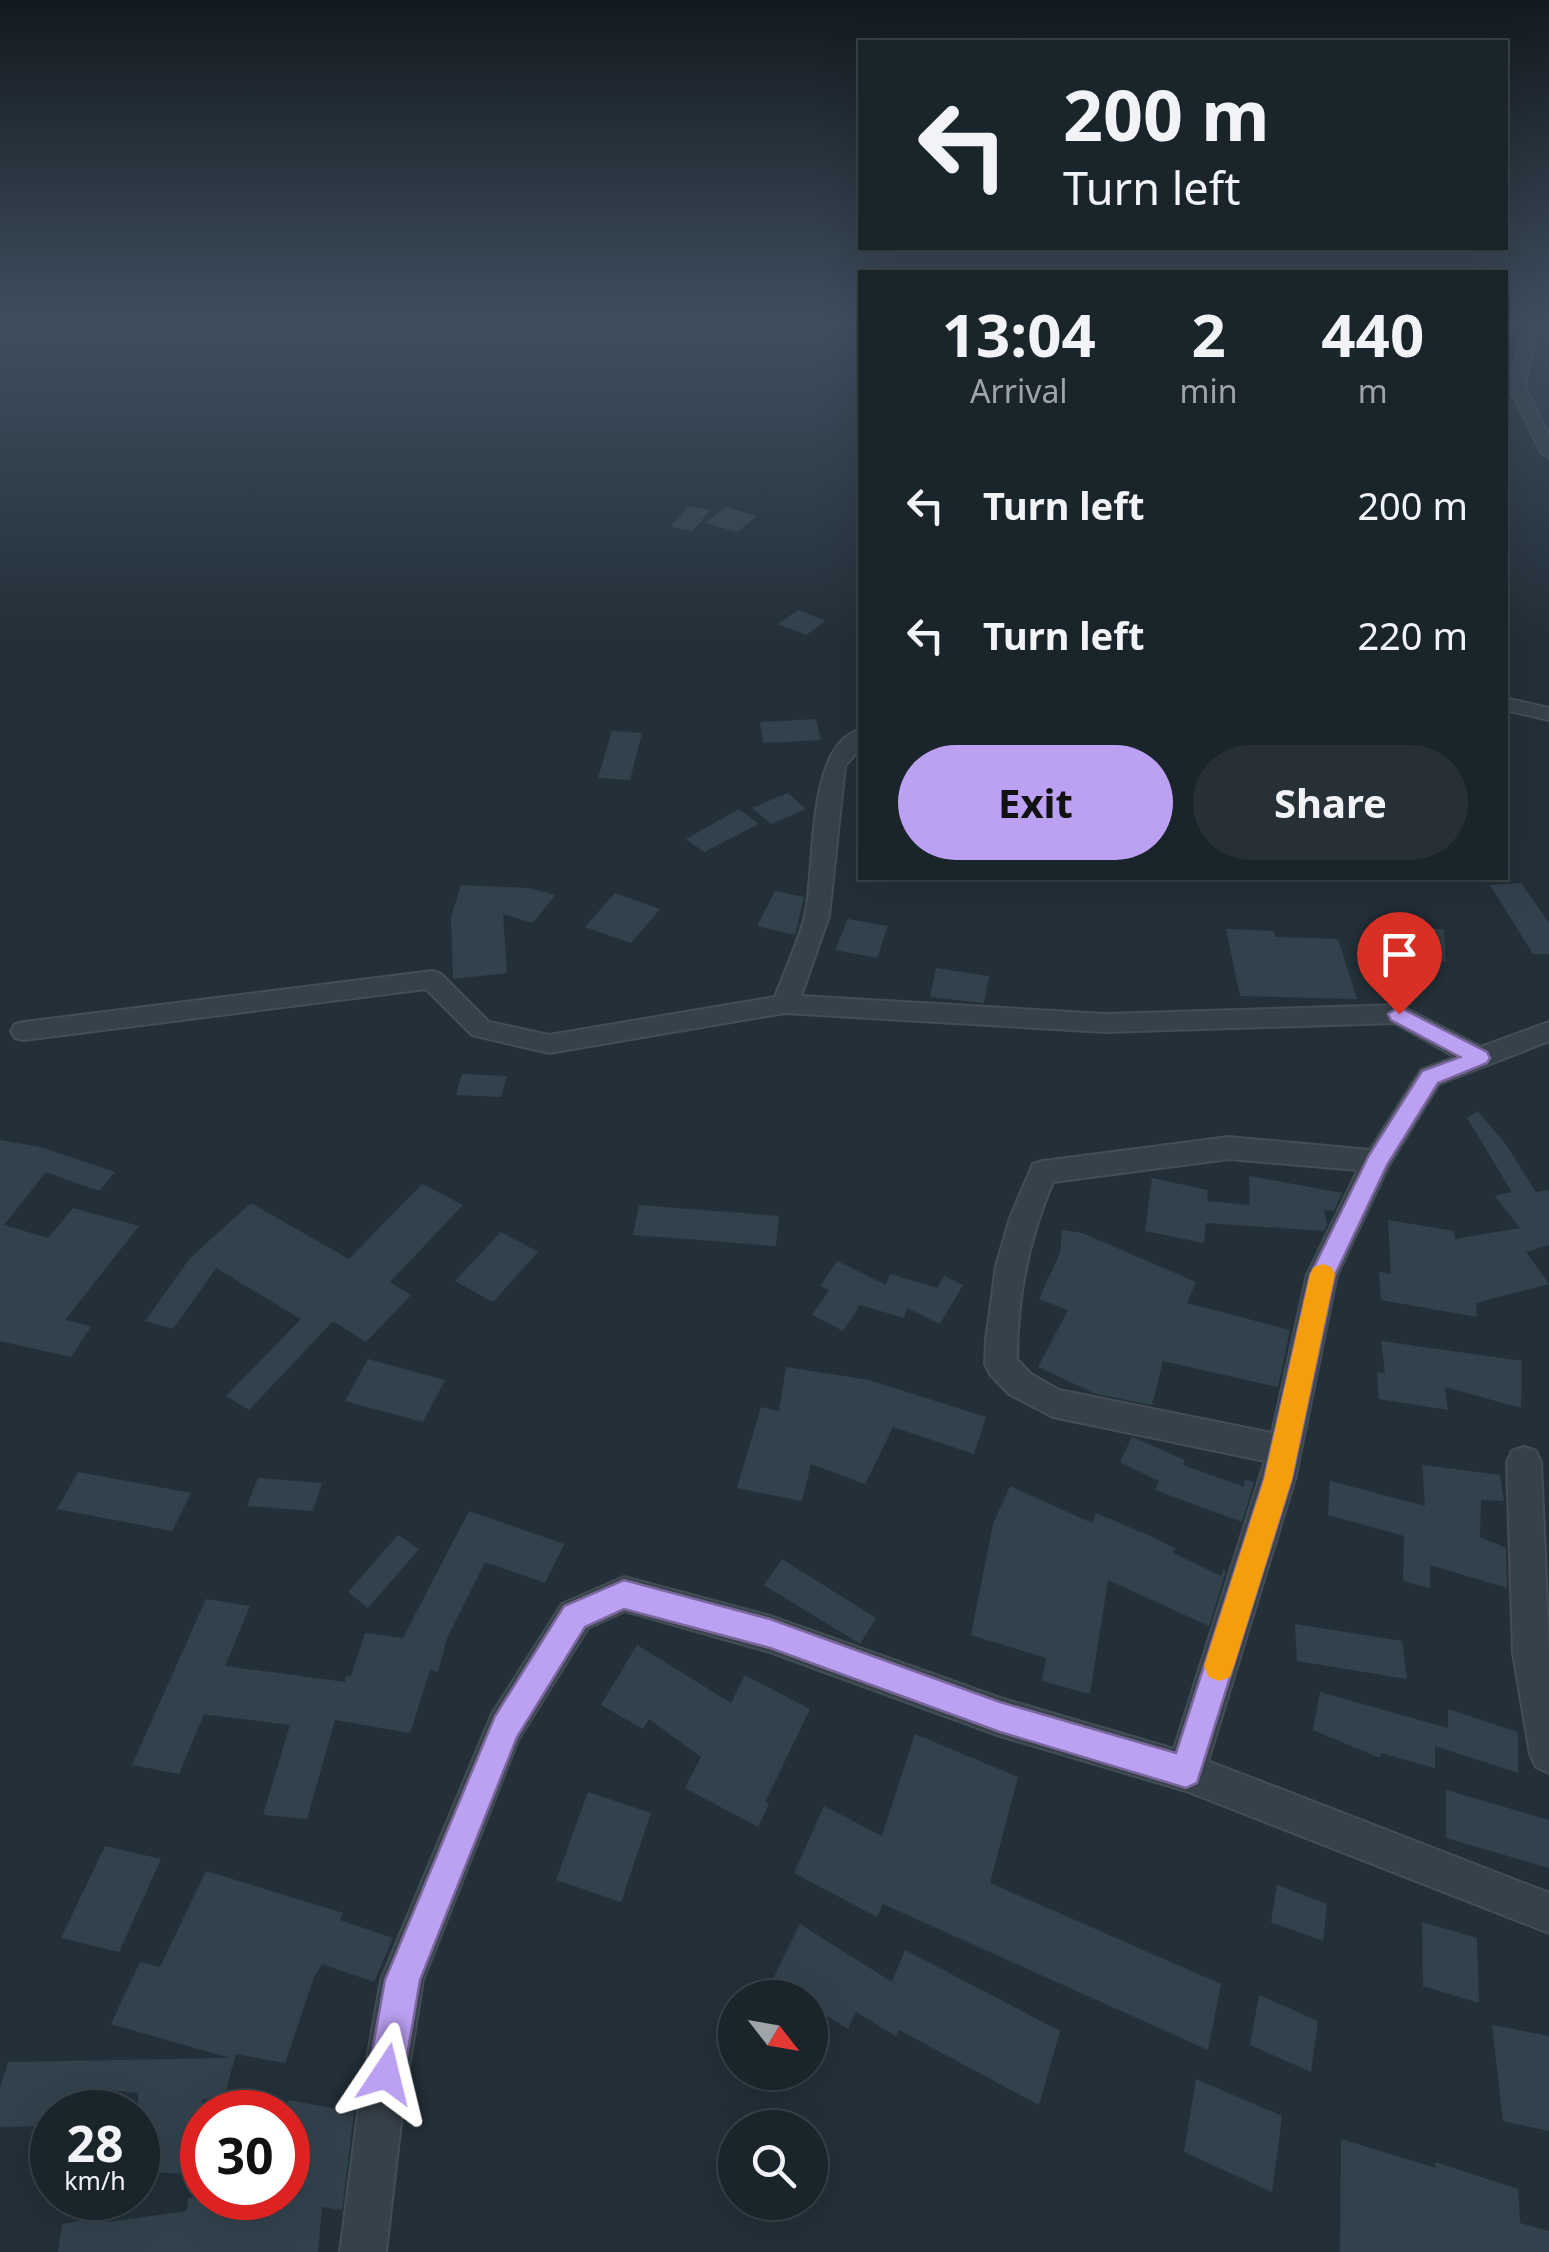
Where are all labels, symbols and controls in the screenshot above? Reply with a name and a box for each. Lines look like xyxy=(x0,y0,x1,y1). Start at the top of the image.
text: 200 m xyxy=(1063,66,1270,162)
icon: left xyxy=(898,80,1028,210)
text: Turn left xyxy=(1063,157,1240,218)
text: 13:04 xyxy=(942,293,1096,375)
text: 2 xyxy=(1191,293,1226,375)
text: 440 xyxy=(1321,293,1424,375)
text: Arrival xyxy=(970,369,1068,412)
text: min xyxy=(1180,369,1238,412)
text: m xyxy=(1358,369,1388,412)
icon: left xyxy=(898,478,953,533)
text: Turn left xyxy=(983,479,1145,531)
text: 200 m xyxy=(1357,479,1468,531)
icon: left xyxy=(898,608,953,663)
text: Turn left xyxy=(983,609,1145,661)
text: 220 m xyxy=(1357,609,1468,661)
button: Exit xyxy=(898,745,1173,860)
button: Share xyxy=(1193,745,1468,860)
pin xyxy=(1357,912,1442,1015)
icon: arrive xyxy=(1372,927,1427,982)
north arrow xyxy=(718,1980,828,2090)
map controls xyxy=(718,1980,828,2220)
position arrow xyxy=(334,2022,438,2126)
speed limit sign: 30 xyxy=(180,2090,310,2220)
text: 28 xyxy=(66,2109,124,2177)
button: search xyxy=(718,2110,828,2220)
text: km/h xyxy=(64,2163,126,2197)

